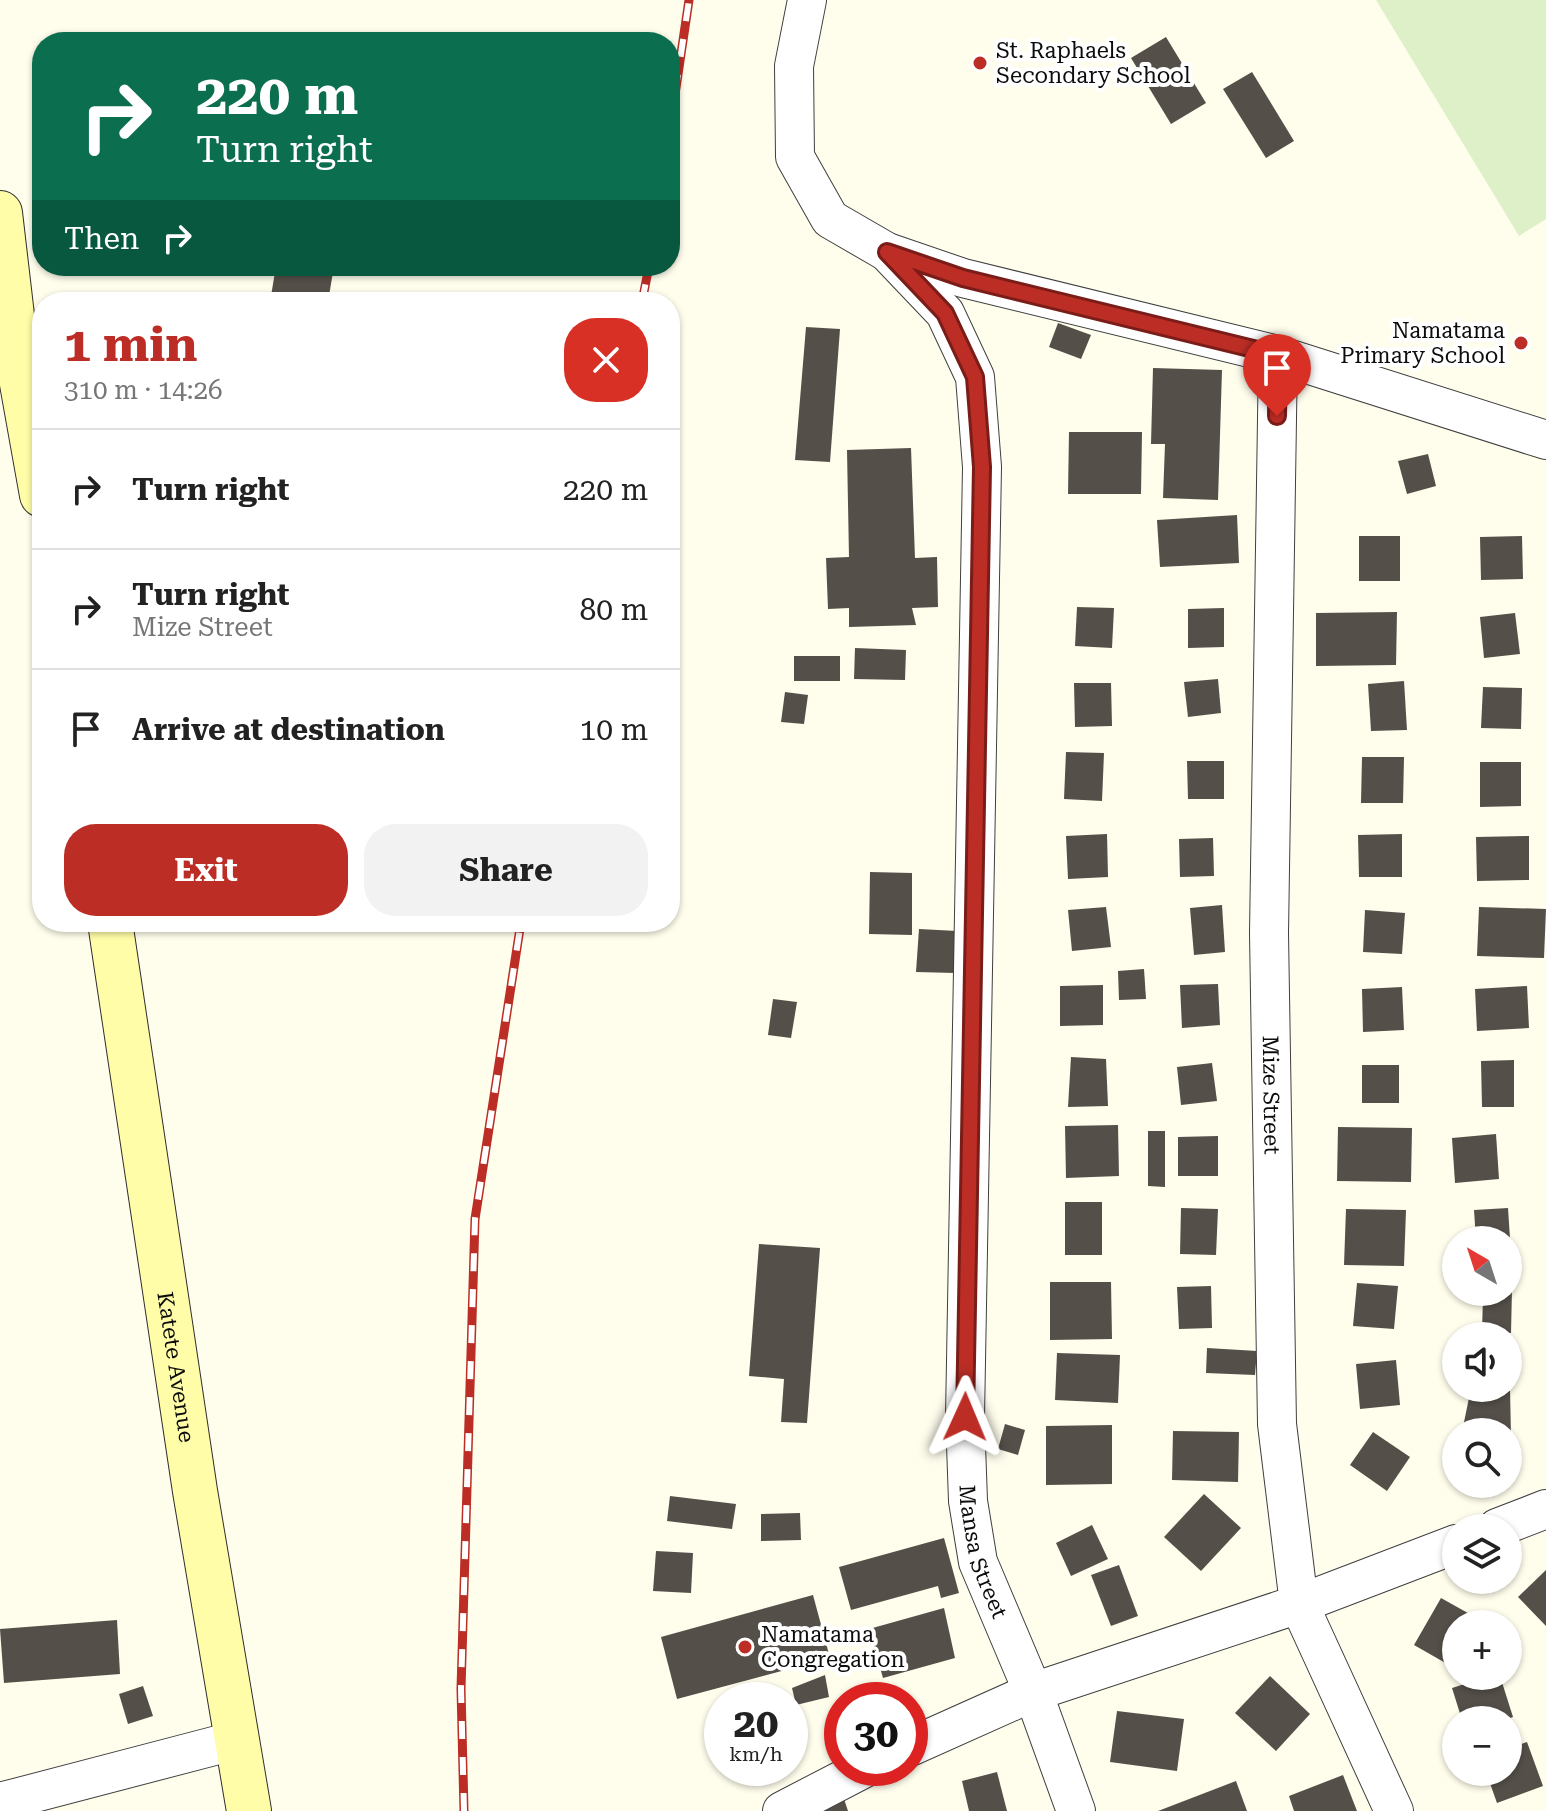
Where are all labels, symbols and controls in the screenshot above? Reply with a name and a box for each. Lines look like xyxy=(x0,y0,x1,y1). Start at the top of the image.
place label: St. Raphaels Secondary School xyxy=(996,38,1191,88)
marker: St. Raphaels Secondary School xyxy=(971,54,989,72)
text: 220 m xyxy=(196,62,358,128)
icon: right xyxy=(64,64,168,168)
text: Turn right xyxy=(196,129,373,171)
icon: right xyxy=(155,216,199,260)
text: Then xyxy=(64,221,139,256)
text: 1 min xyxy=(64,317,197,373)
button: close xyxy=(564,318,648,402)
place label: Namatama Primary School xyxy=(1340,318,1505,368)
pin xyxy=(1243,334,1311,416)
marker: Namatama Primary School xyxy=(1512,334,1530,352)
icon: arrive xyxy=(1255,346,1299,390)
text: 310 m · 14:26 xyxy=(64,375,223,405)
icon: right xyxy=(64,467,108,511)
text: Turn right xyxy=(132,472,289,507)
text: 220 m xyxy=(563,472,648,507)
text: Turn right xyxy=(132,577,289,612)
icon: right xyxy=(64,587,108,631)
text: 80 m xyxy=(579,592,648,627)
text: Mize Street xyxy=(132,612,273,642)
icon: arrive xyxy=(64,707,108,751)
text: Arrive at destination xyxy=(132,712,445,747)
text: 10 m xyxy=(579,712,648,747)
button: Exit xyxy=(64,824,348,916)
button: Share xyxy=(364,824,648,916)
street label: Mize Street xyxy=(1258,1035,1285,1155)
north arrow xyxy=(1442,1226,1522,1306)
map controls xyxy=(1442,1226,1522,1786)
street label: Katete Avenue xyxy=(153,1290,200,1444)
button: sound xyxy=(1442,1322,1522,1402)
position arrow xyxy=(923,1375,1007,1459)
button: search xyxy=(1442,1418,1522,1498)
street label: Mansa Street xyxy=(955,1484,1013,1622)
button: layers xyxy=(1442,1514,1522,1594)
button: + xyxy=(1442,1610,1522,1690)
place label: Namatama Congregation xyxy=(761,1622,905,1672)
marker: Namatama Congregation xyxy=(736,1638,754,1656)
speed limit sign: 30 xyxy=(824,1682,928,1786)
text: 20 xyxy=(734,1700,778,1747)
button: − xyxy=(1442,1706,1522,1786)
text: km/h xyxy=(729,1742,783,1766)

